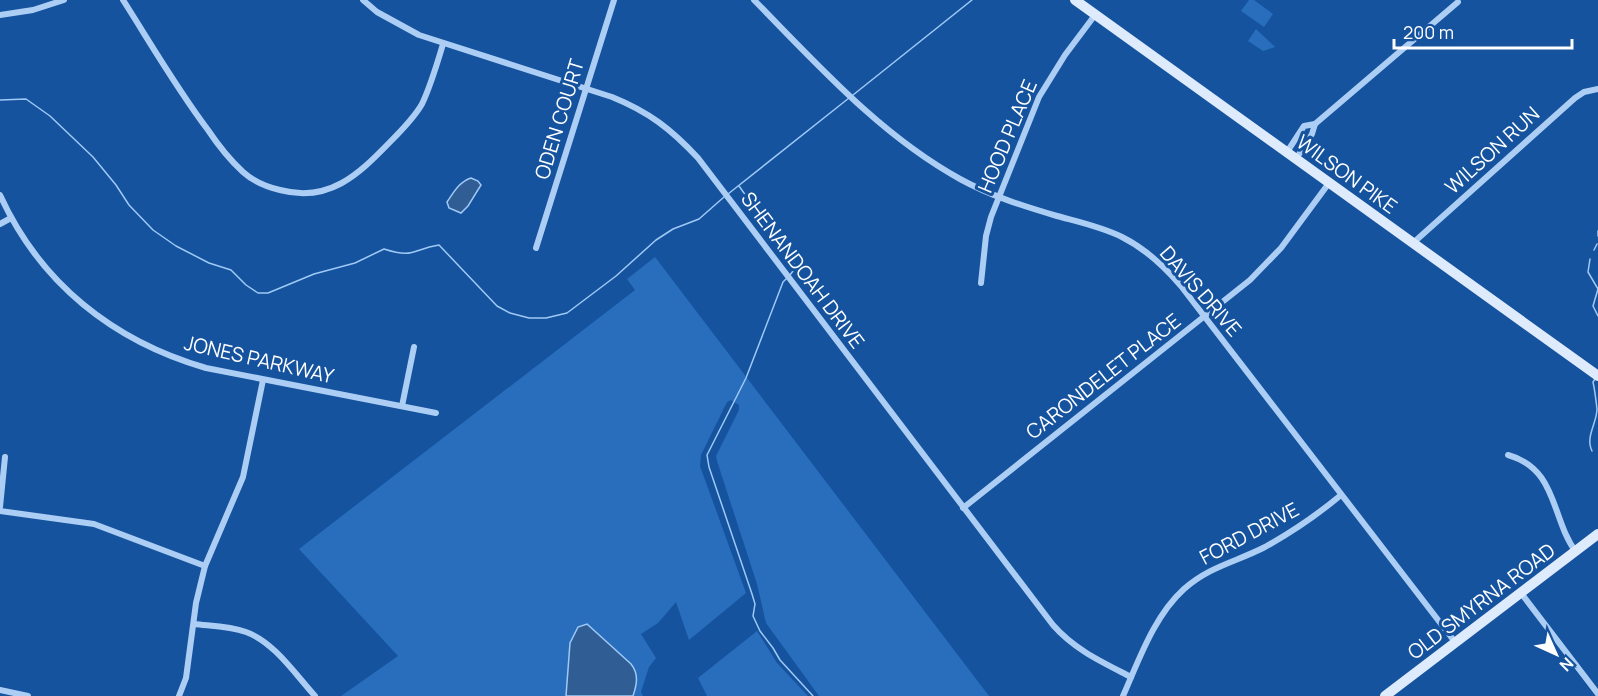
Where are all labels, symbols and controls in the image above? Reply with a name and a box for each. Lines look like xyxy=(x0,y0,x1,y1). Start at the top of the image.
scale bar xyxy=(1394,12,1572,50)
text: 200 m xyxy=(1403,20,1454,44)
street label: ODEN COURT xyxy=(528,56,590,182)
street label: HOOD PLACE xyxy=(971,75,1043,197)
street label: WILSON RUN xyxy=(1439,100,1545,200)
street label: WILSON PIKE xyxy=(1291,128,1403,220)
street label: SHENANDOAH DRIVE xyxy=(735,186,871,354)
street label: DAVIS DRIVE xyxy=(1154,240,1248,342)
street label: CARONDELET PLACE xyxy=(1020,307,1186,445)
street label: JONES PARKWAY xyxy=(182,329,337,390)
street label: FORD DRIVE xyxy=(1195,496,1303,570)
street label: OLD SMYRNA ROAD xyxy=(1402,537,1560,665)
north arrow xyxy=(1526,624,1586,684)
text: N xyxy=(1555,653,1578,676)

